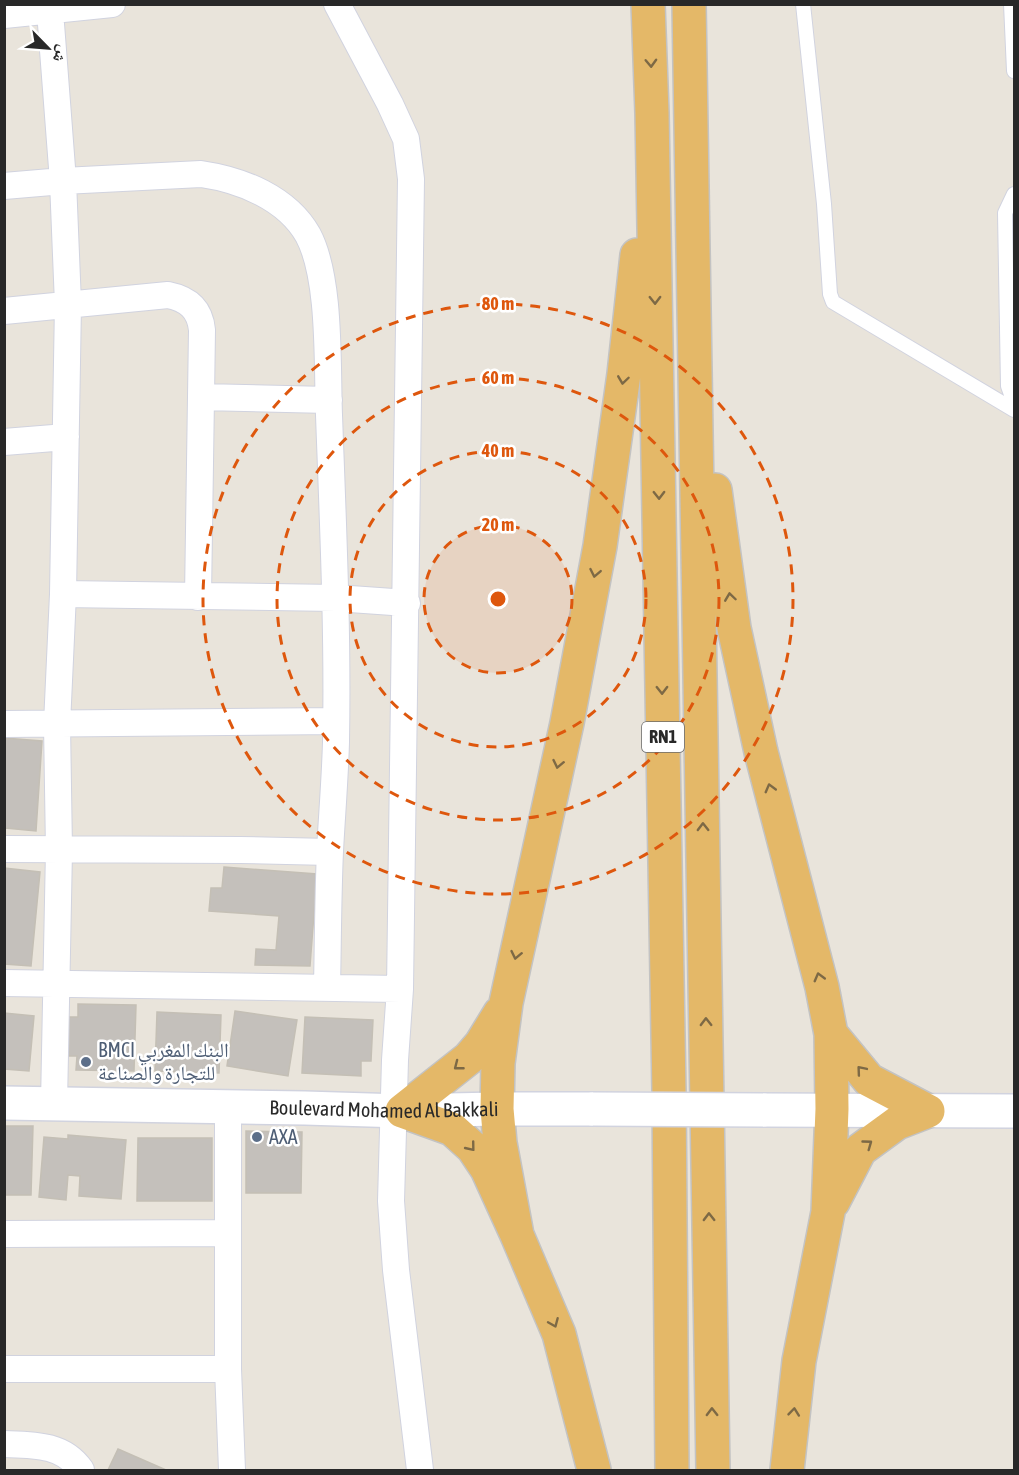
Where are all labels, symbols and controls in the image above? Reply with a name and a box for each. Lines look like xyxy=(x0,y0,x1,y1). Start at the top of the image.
north arrow xyxy=(18,18,78,78)
text: ش xyxy=(49,42,73,66)
one-way arrow xyxy=(644,58,657,67)
text: 80 m xyxy=(482,293,514,314)
one-way arrow xyxy=(649,295,662,304)
text: 60 m xyxy=(482,367,514,388)
one-way arrow xyxy=(618,376,630,385)
text: 40 m xyxy=(481,440,514,461)
one-way arrow xyxy=(653,490,665,499)
text: 20 m xyxy=(482,514,514,535)
one-way arrow xyxy=(589,568,601,578)
centre of rings xyxy=(488,589,508,609)
one-way arrow xyxy=(724,593,737,602)
one-way arrow xyxy=(656,685,668,694)
road number: RN1 xyxy=(642,722,684,752)
one-way arrow xyxy=(552,759,565,769)
one-way arrow xyxy=(765,783,778,793)
one-way arrow xyxy=(697,823,709,832)
one-way arrow xyxy=(510,950,523,960)
one-way arrow xyxy=(814,972,827,982)
one-way arrow xyxy=(700,1018,712,1027)
place label: BMCI البنك المغربي للتجارة والصناعة xyxy=(98,1038,229,1084)
marker: BMCI البنك المغربي للتجارة والصناعة xyxy=(79,1055,93,1069)
one-way arrow xyxy=(454,1059,465,1070)
one-way arrow xyxy=(857,1065,868,1076)
street label: Boulevard Mohamed Al Bakkali xyxy=(269,1095,499,1122)
place label: AXA xyxy=(269,1125,298,1148)
marker: AXA xyxy=(250,1130,264,1144)
one-way arrow xyxy=(464,1140,475,1151)
one-way arrow xyxy=(861,1140,872,1151)
one-way arrow xyxy=(703,1213,715,1222)
one-way arrow xyxy=(547,1317,559,1328)
one-way arrow xyxy=(706,1408,718,1417)
one-way arrow xyxy=(787,1408,800,1417)

